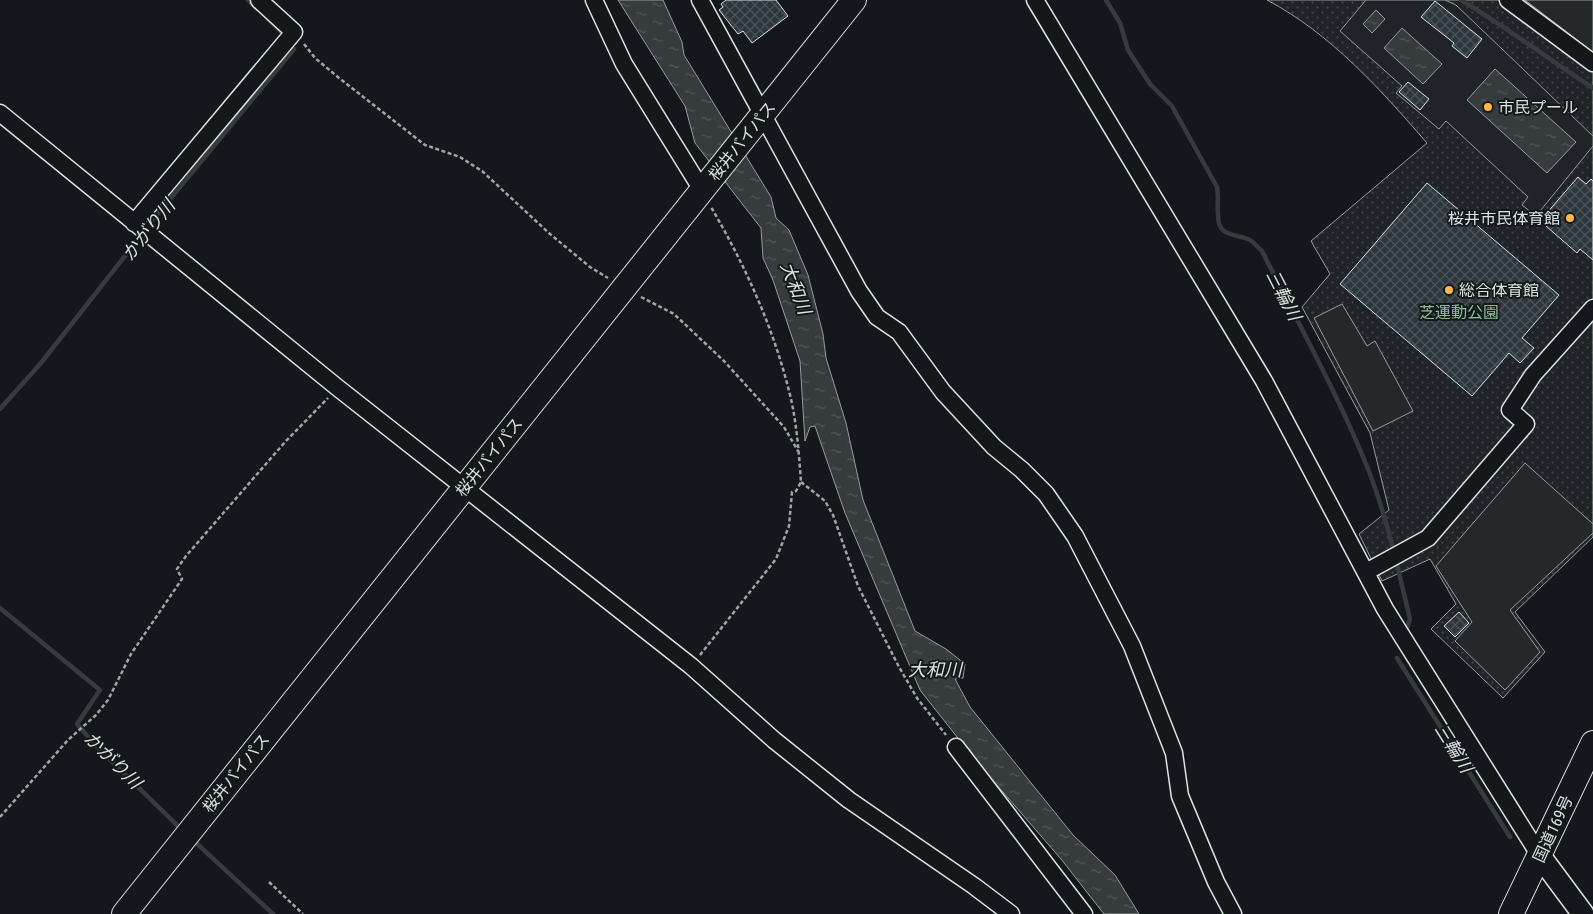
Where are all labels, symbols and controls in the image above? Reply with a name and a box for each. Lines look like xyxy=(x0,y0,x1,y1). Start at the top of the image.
street label: 桜井バイパス xyxy=(705,98,779,184)
place label: 市民プール xyxy=(1498,98,1578,117)
marker: 市民プール xyxy=(1482,101,1494,113)
water label: かがり川 xyxy=(117,194,180,265)
place label: 桜井市民体育館 xyxy=(1448,209,1560,228)
marker: 桜井市民体育館 xyxy=(1564,212,1576,224)
water label: 大和川 xyxy=(777,259,816,319)
water label: 三輪川 xyxy=(1262,266,1307,326)
place label: 総合体育館 xyxy=(1459,281,1539,300)
marker: 総合体育館 xyxy=(1443,284,1455,296)
park label: 芝運動公園 xyxy=(1419,303,1499,322)
street label: 桜井バイパス xyxy=(452,414,526,500)
water label: 大和川 xyxy=(908,659,964,680)
water label: 三輪川 xyxy=(1431,720,1478,778)
water label: かがり川 xyxy=(80,727,147,794)
street label: 桜井バイパス xyxy=(199,730,273,816)
street label: 国道169号 xyxy=(1529,792,1577,866)

